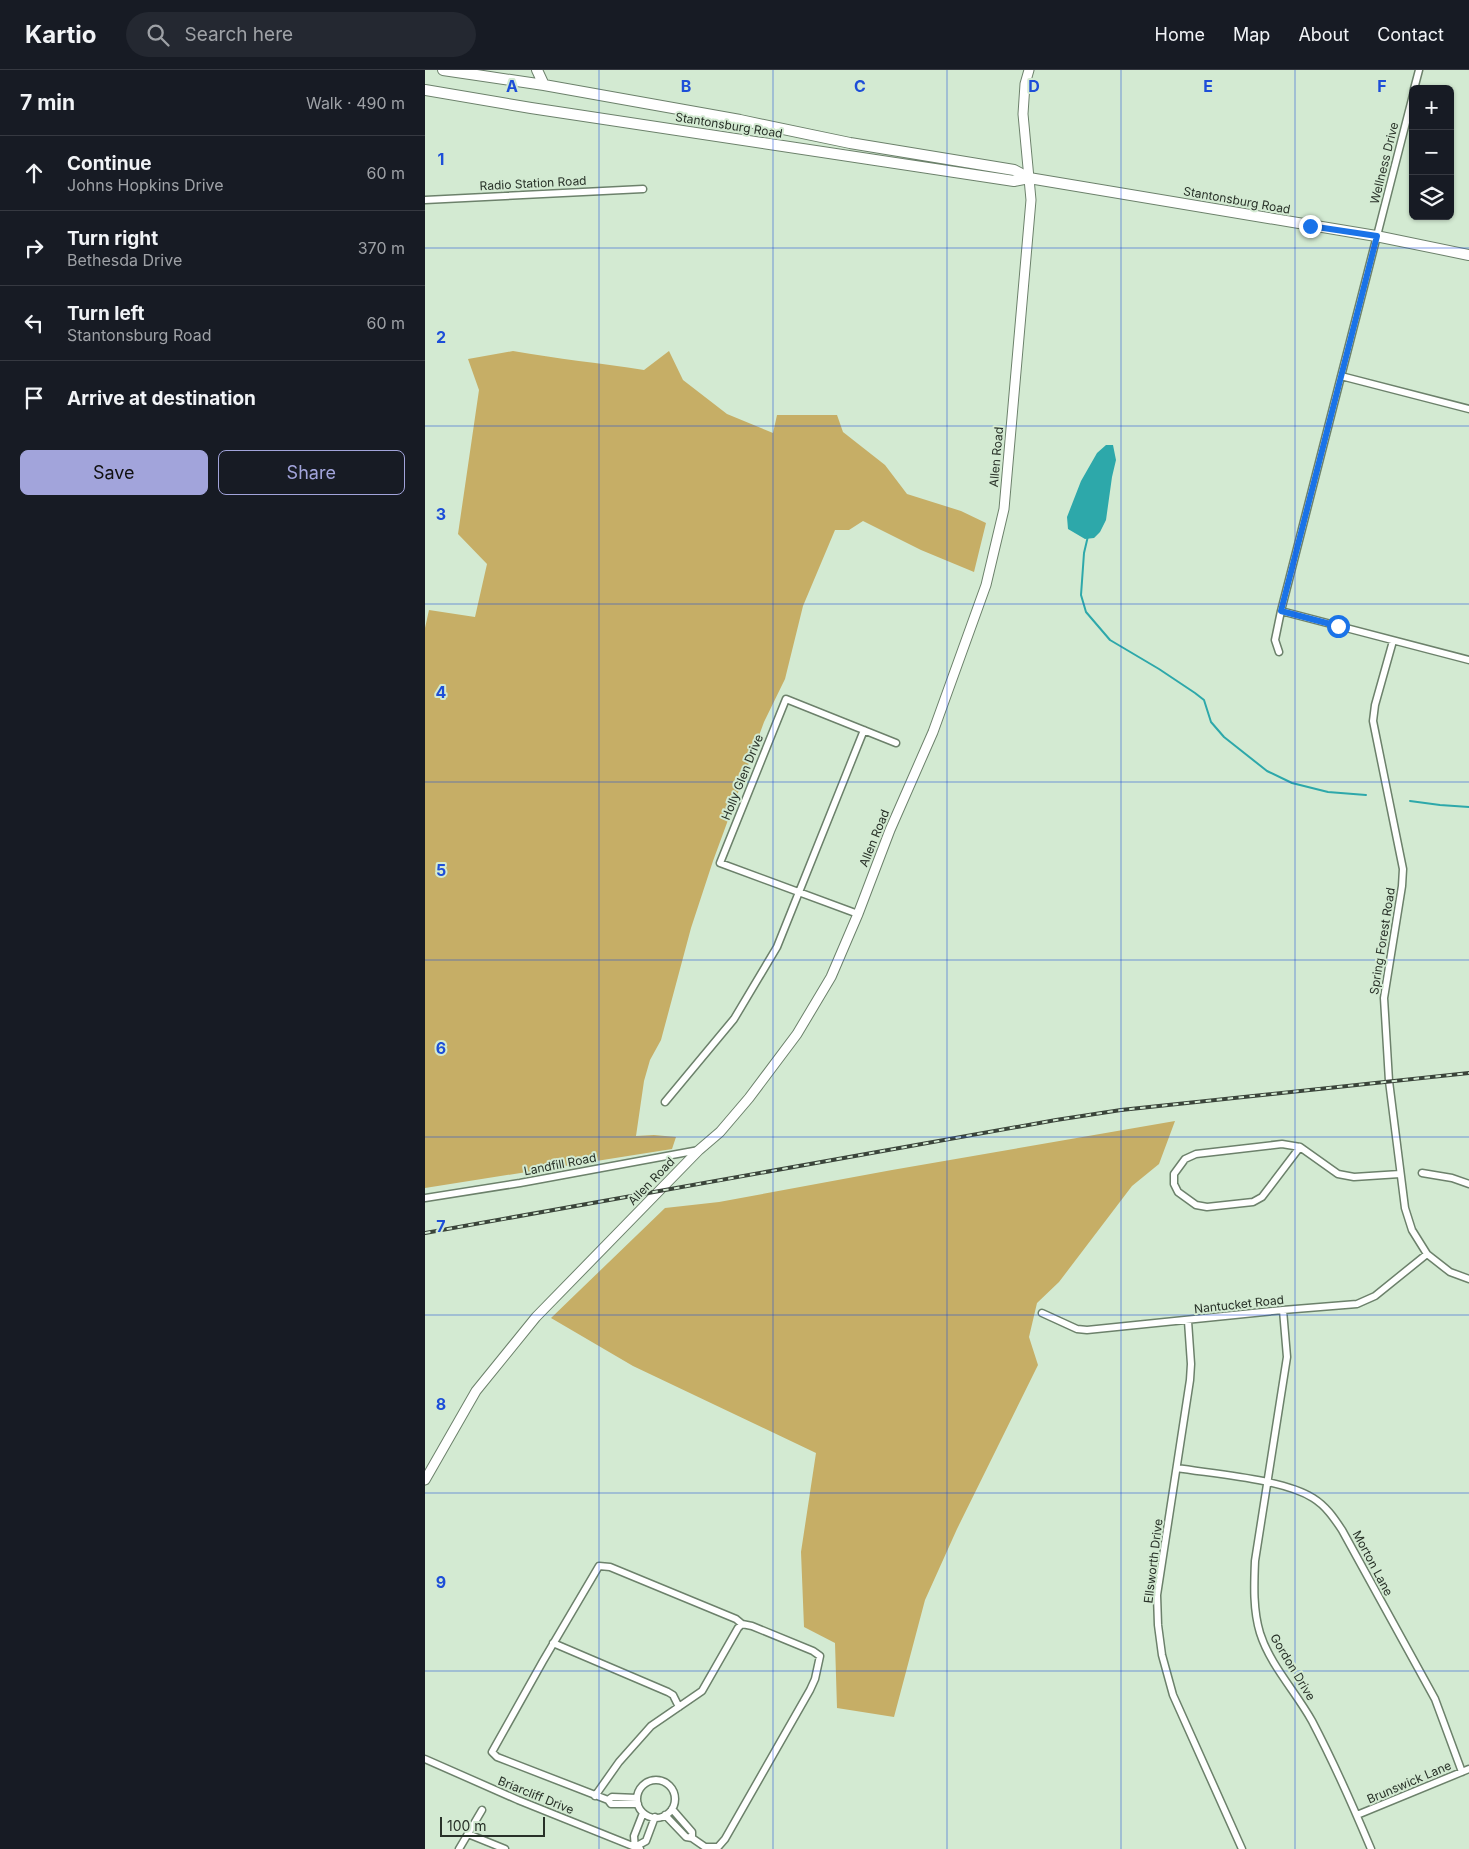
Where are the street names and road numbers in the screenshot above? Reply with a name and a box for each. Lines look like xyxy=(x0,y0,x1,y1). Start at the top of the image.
street label: Stantonsburg Road xyxy=(674,109,784,141)
street label: Wellness Drive xyxy=(1367,120,1401,206)
street label: Radio Station Road xyxy=(479,173,587,193)
street label: Stantonsburg Road xyxy=(1182,183,1292,217)
street label: Allen Road xyxy=(986,426,1006,488)
street label: Holly Glen Drive xyxy=(718,732,766,822)
street label: Allen Road xyxy=(856,807,892,869)
street label: Spring Forest Road xyxy=(1366,886,1398,996)
street label: Landfill Road xyxy=(523,1150,597,1178)
street label: Allen Road xyxy=(625,1154,677,1208)
street label: Nantucket Road xyxy=(1193,1292,1285,1316)
street label: Ellsworth Drive xyxy=(1140,1518,1166,1604)
street label: Morton Lane xyxy=(1350,1528,1396,1598)
street label: Gordon Drive xyxy=(1267,1631,1319,1703)
street label: Brunswick Lane xyxy=(1365,1758,1453,1806)
street label: Briarcliff Drive xyxy=(496,1773,576,1817)

